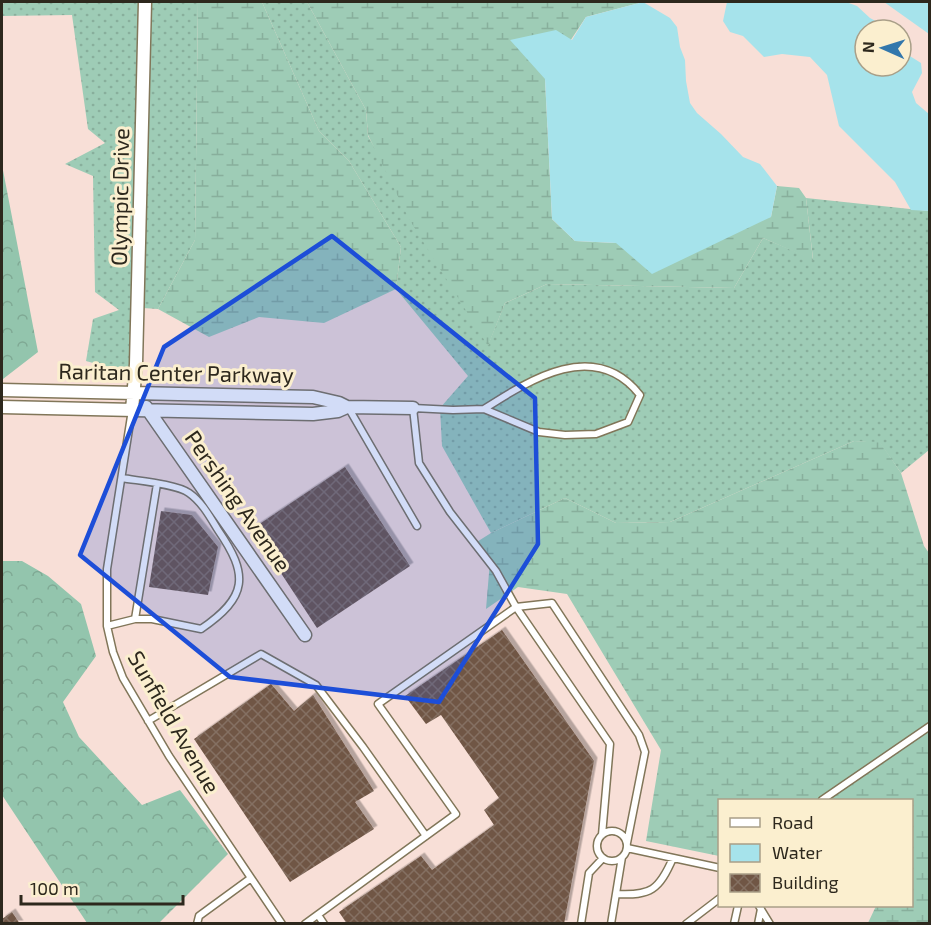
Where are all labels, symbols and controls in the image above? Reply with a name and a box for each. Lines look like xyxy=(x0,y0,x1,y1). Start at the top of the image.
north arrow xyxy=(853,18,913,78)
text: N xyxy=(858,41,877,53)
street label: Olympic Drive xyxy=(105,128,133,266)
street label: Raritan Center Parkway xyxy=(58,357,294,387)
street label: Pershing Avenue xyxy=(181,425,297,576)
street label: Sunfield Avenue xyxy=(124,646,226,797)
legend xyxy=(718,799,913,907)
text: Road xyxy=(772,811,813,833)
text: Water xyxy=(772,841,822,863)
scale bar xyxy=(21,868,183,906)
text: Building xyxy=(772,871,839,893)
text: 100 m xyxy=(30,877,79,899)

